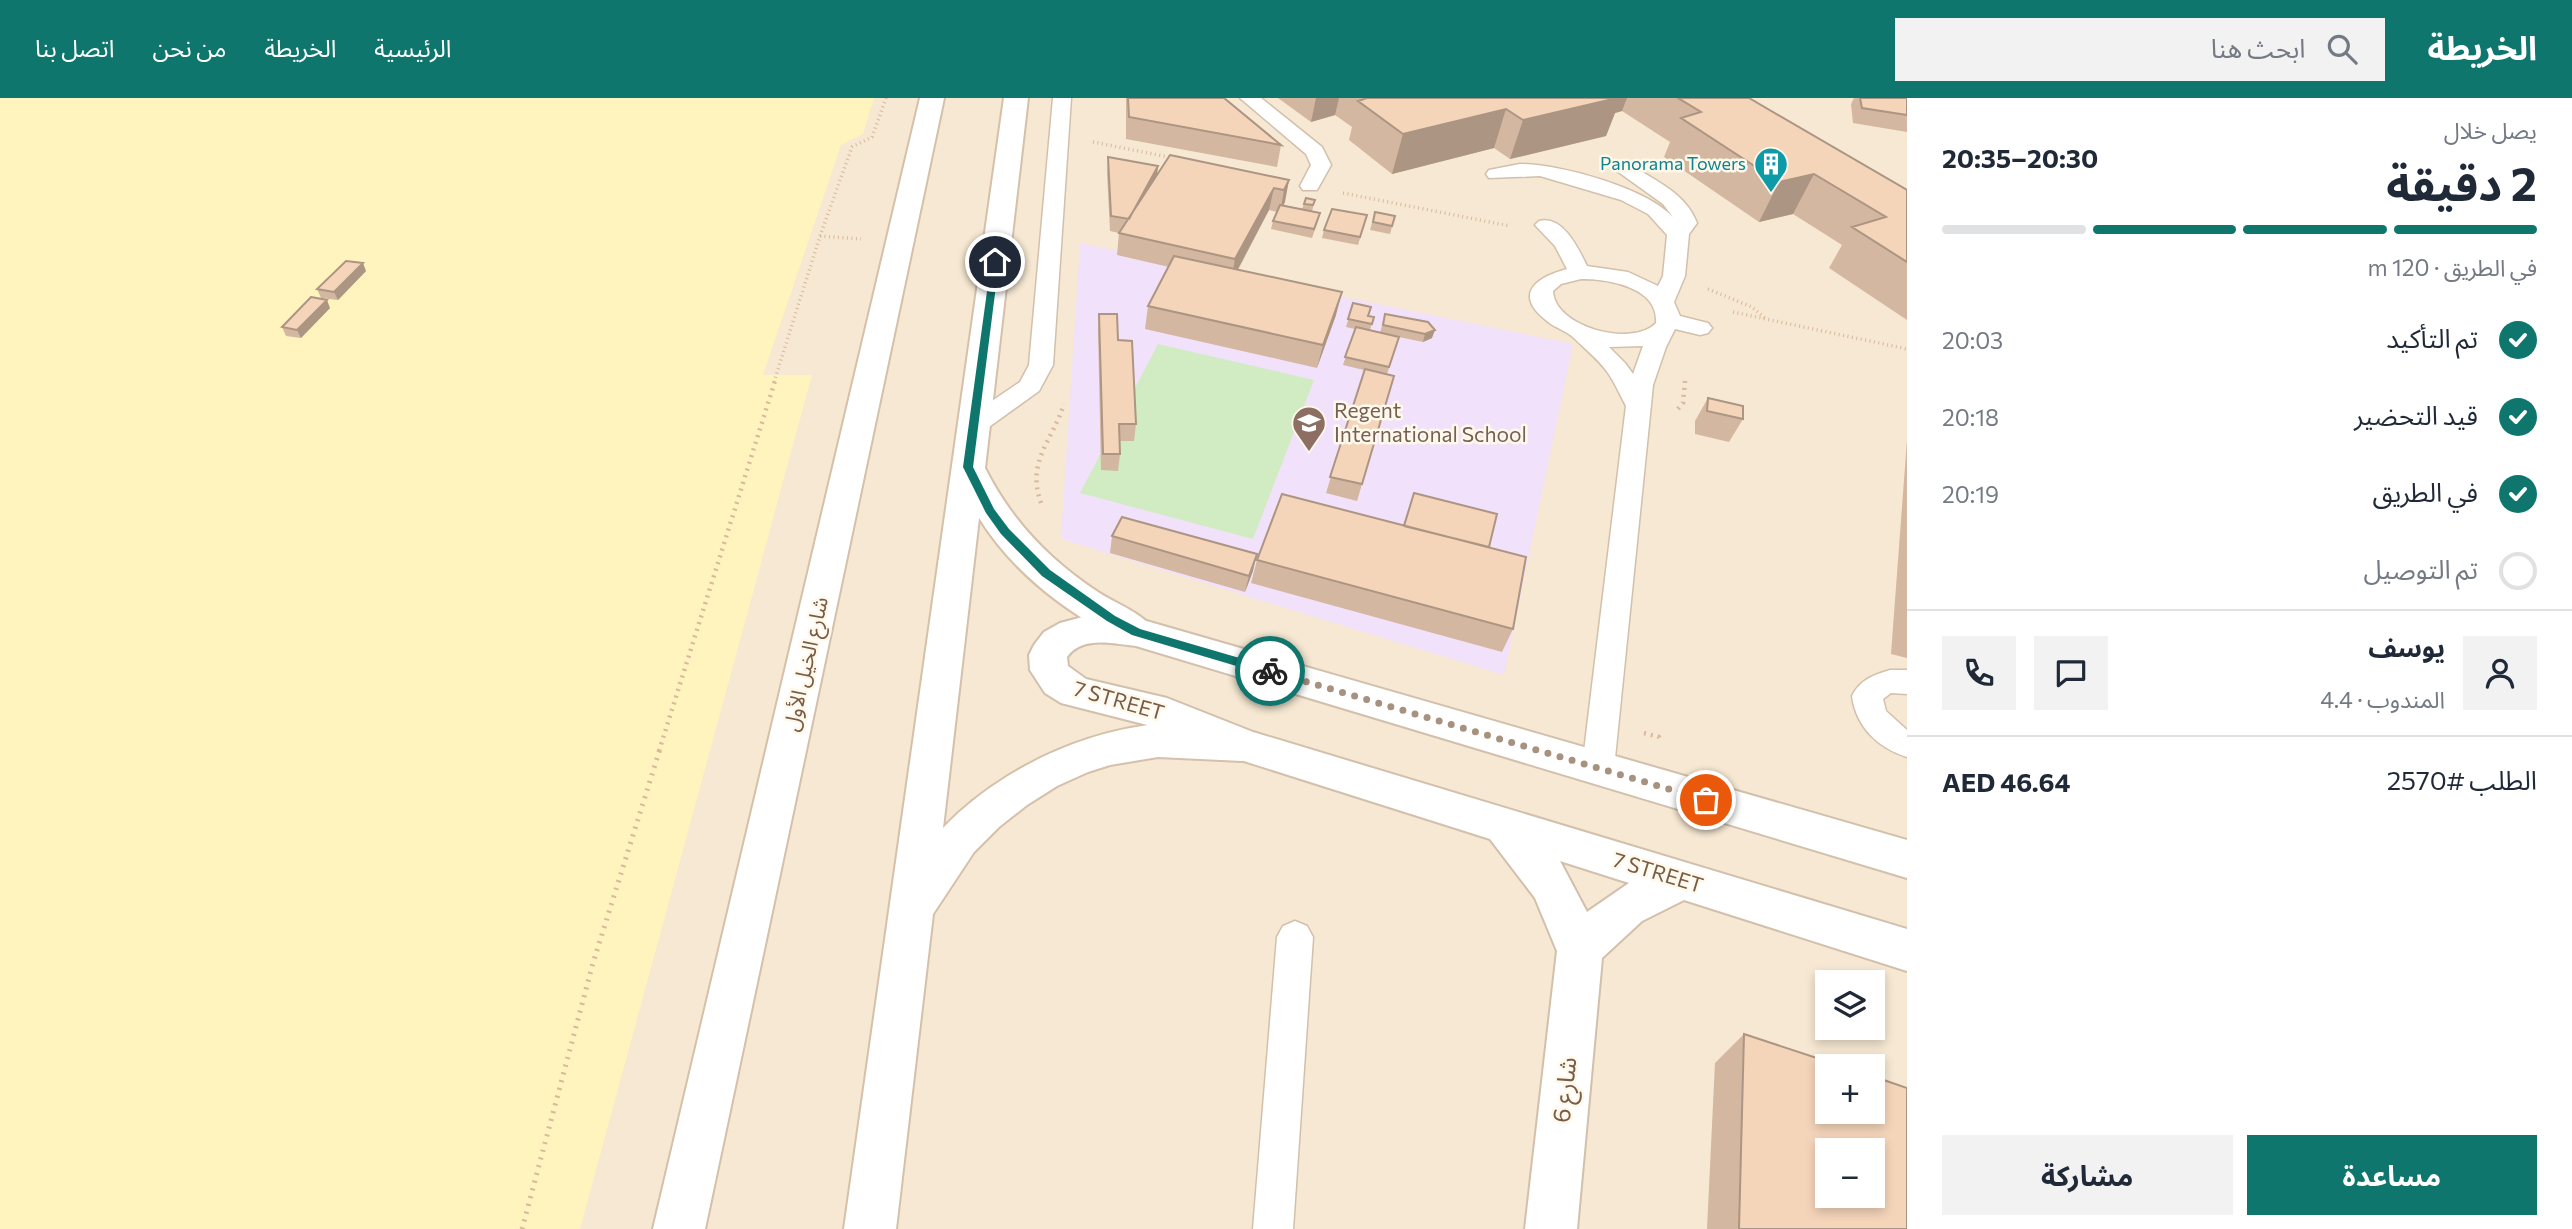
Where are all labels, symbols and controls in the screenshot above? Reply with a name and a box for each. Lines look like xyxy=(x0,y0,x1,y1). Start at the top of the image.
search box xyxy=(1895,18,2385,81)
text: الخريطة xyxy=(2427,26,2537,67)
icon: search xyxy=(2323,30,2361,68)
text: ابحث هنا xyxy=(2211,32,2305,63)
text: اتصل بنا xyxy=(35,33,114,62)
text: من نحن xyxy=(152,33,226,62)
text: الخريطة xyxy=(264,33,336,62)
text: الرئيسية xyxy=(374,33,452,62)
text: يصل خلال xyxy=(2444,116,2537,144)
text: 20:30–20:35 xyxy=(1942,142,2098,173)
building icon: Panorama Towers xyxy=(1752,145,1790,194)
place label: Panorama Towers xyxy=(1600,152,1746,174)
text: 2 دقيقة xyxy=(2386,154,2537,210)
pin xyxy=(965,232,1025,292)
icon: home xyxy=(976,243,1014,281)
text: في الطريق · 120 m xyxy=(2367,253,2537,281)
icon: check xyxy=(2499,321,2537,359)
text: تم التأكيد xyxy=(2386,322,2478,353)
text: 20:03 xyxy=(1942,326,2003,354)
place label: Regent International School xyxy=(1334,397,1527,446)
icon: check xyxy=(2499,398,2537,436)
text: قيد التحضير xyxy=(2354,399,2478,430)
text: 20:18 xyxy=(1942,403,1999,431)
school or university icon: Regent International School xyxy=(1290,404,1328,453)
icon: check xyxy=(2499,475,2537,513)
text: في الطريق xyxy=(2373,476,2478,507)
text: 20:19 xyxy=(1942,480,1999,508)
text: تم التوصيل xyxy=(2364,553,2478,584)
street label: شارع الخيل الأول xyxy=(777,594,836,734)
text: يوسف xyxy=(2368,631,2445,662)
courier xyxy=(1235,636,1305,706)
button: phone xyxy=(1942,636,2016,710)
button: chat xyxy=(2034,636,2108,710)
button: person xyxy=(2463,636,2537,710)
icon: bike xyxy=(1251,652,1289,690)
street label: 7 STREET xyxy=(1071,675,1168,724)
text: المندوب · 4.4 xyxy=(2320,685,2445,713)
text: الطلب #2570 xyxy=(2387,764,2537,795)
text: AED 46.64 xyxy=(1942,766,2070,797)
pin xyxy=(1676,770,1736,830)
icon: bag xyxy=(1687,781,1725,819)
street label: 7 STREET xyxy=(1610,846,1707,897)
map controls xyxy=(1815,970,1885,1208)
button: layers xyxy=(1815,970,1885,1040)
button: + xyxy=(1815,1054,1885,1124)
street label: شارع 6 xyxy=(1546,1056,1585,1125)
button: مشاركة xyxy=(1942,1135,2233,1215)
button: مساعدة xyxy=(2247,1135,2537,1215)
button: − xyxy=(1815,1138,1885,1208)

